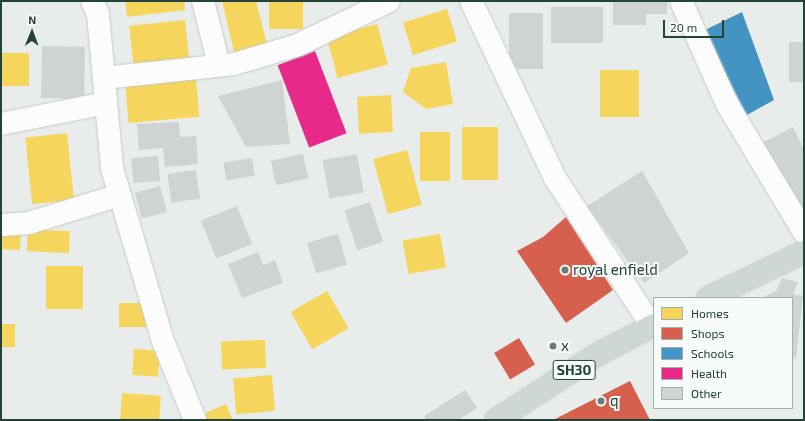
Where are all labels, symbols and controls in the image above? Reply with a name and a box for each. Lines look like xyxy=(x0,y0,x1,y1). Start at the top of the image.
north arrow xyxy=(12,12,52,52)
scale bar xyxy=(665,12,726,38)
text: N xyxy=(28,13,36,26)
text: 20 m xyxy=(670,20,697,34)
place label: royal enfield xyxy=(573,261,658,279)
marker: royal enfield xyxy=(560,265,570,275)
legend xyxy=(653,297,793,409)
text: Homes xyxy=(691,306,729,320)
text: Shops xyxy=(691,326,725,340)
place label: x xyxy=(561,337,569,355)
marker: x xyxy=(548,341,558,351)
text: Schools xyxy=(691,346,734,360)
road number: SH30 xyxy=(552,358,596,382)
text: Health xyxy=(691,366,727,380)
text: Other xyxy=(691,386,722,400)
place label: q xyxy=(610,392,619,410)
marker: q xyxy=(595,395,607,407)

